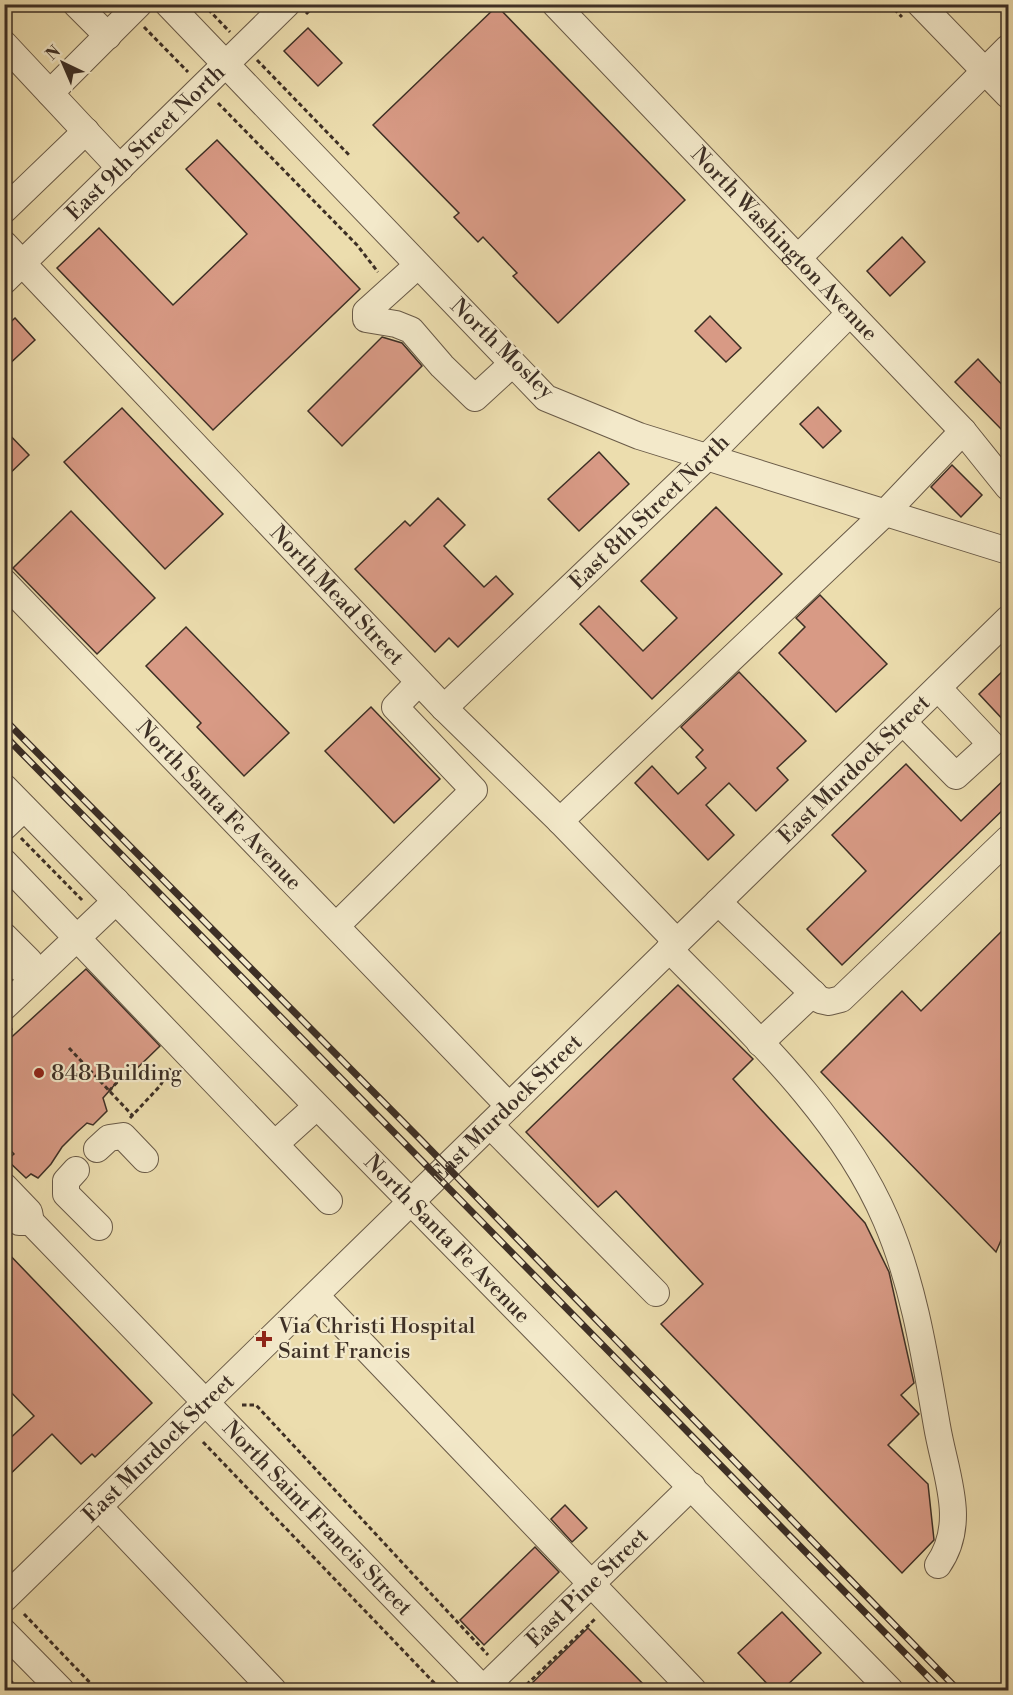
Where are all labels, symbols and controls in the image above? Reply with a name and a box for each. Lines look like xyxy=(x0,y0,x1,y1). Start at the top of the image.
north arrow xyxy=(33,33,93,93)
text: N xyxy=(42,41,65,65)
street label: East 9th Street North xyxy=(60,59,231,226)
street label: North Washington Avenue xyxy=(685,141,883,347)
street label: North Mosley xyxy=(444,293,560,405)
street label: East 8th Street North xyxy=(563,429,735,595)
street label: North Mead Street xyxy=(264,520,410,671)
street label: East Murdock Street xyxy=(773,689,936,849)
street label: North Santa Fe Avenue xyxy=(131,714,307,896)
street label: East Murdock Street xyxy=(425,1028,588,1189)
place label: 848 Building xyxy=(51,1060,183,1087)
marker: 848 Building xyxy=(32,1066,46,1080)
street label: North Santa Fe Avenue xyxy=(358,1149,536,1329)
place label: Via Christi Hospital Saint Francis xyxy=(277,1313,476,1365)
marker: Via Christi Hospital Saint Francis xyxy=(255,1330,273,1348)
street label: East Murdock Street xyxy=(77,1368,240,1528)
street label: North Saint Francis Street xyxy=(217,1415,418,1621)
street label: East Pine Street xyxy=(521,1522,654,1653)

